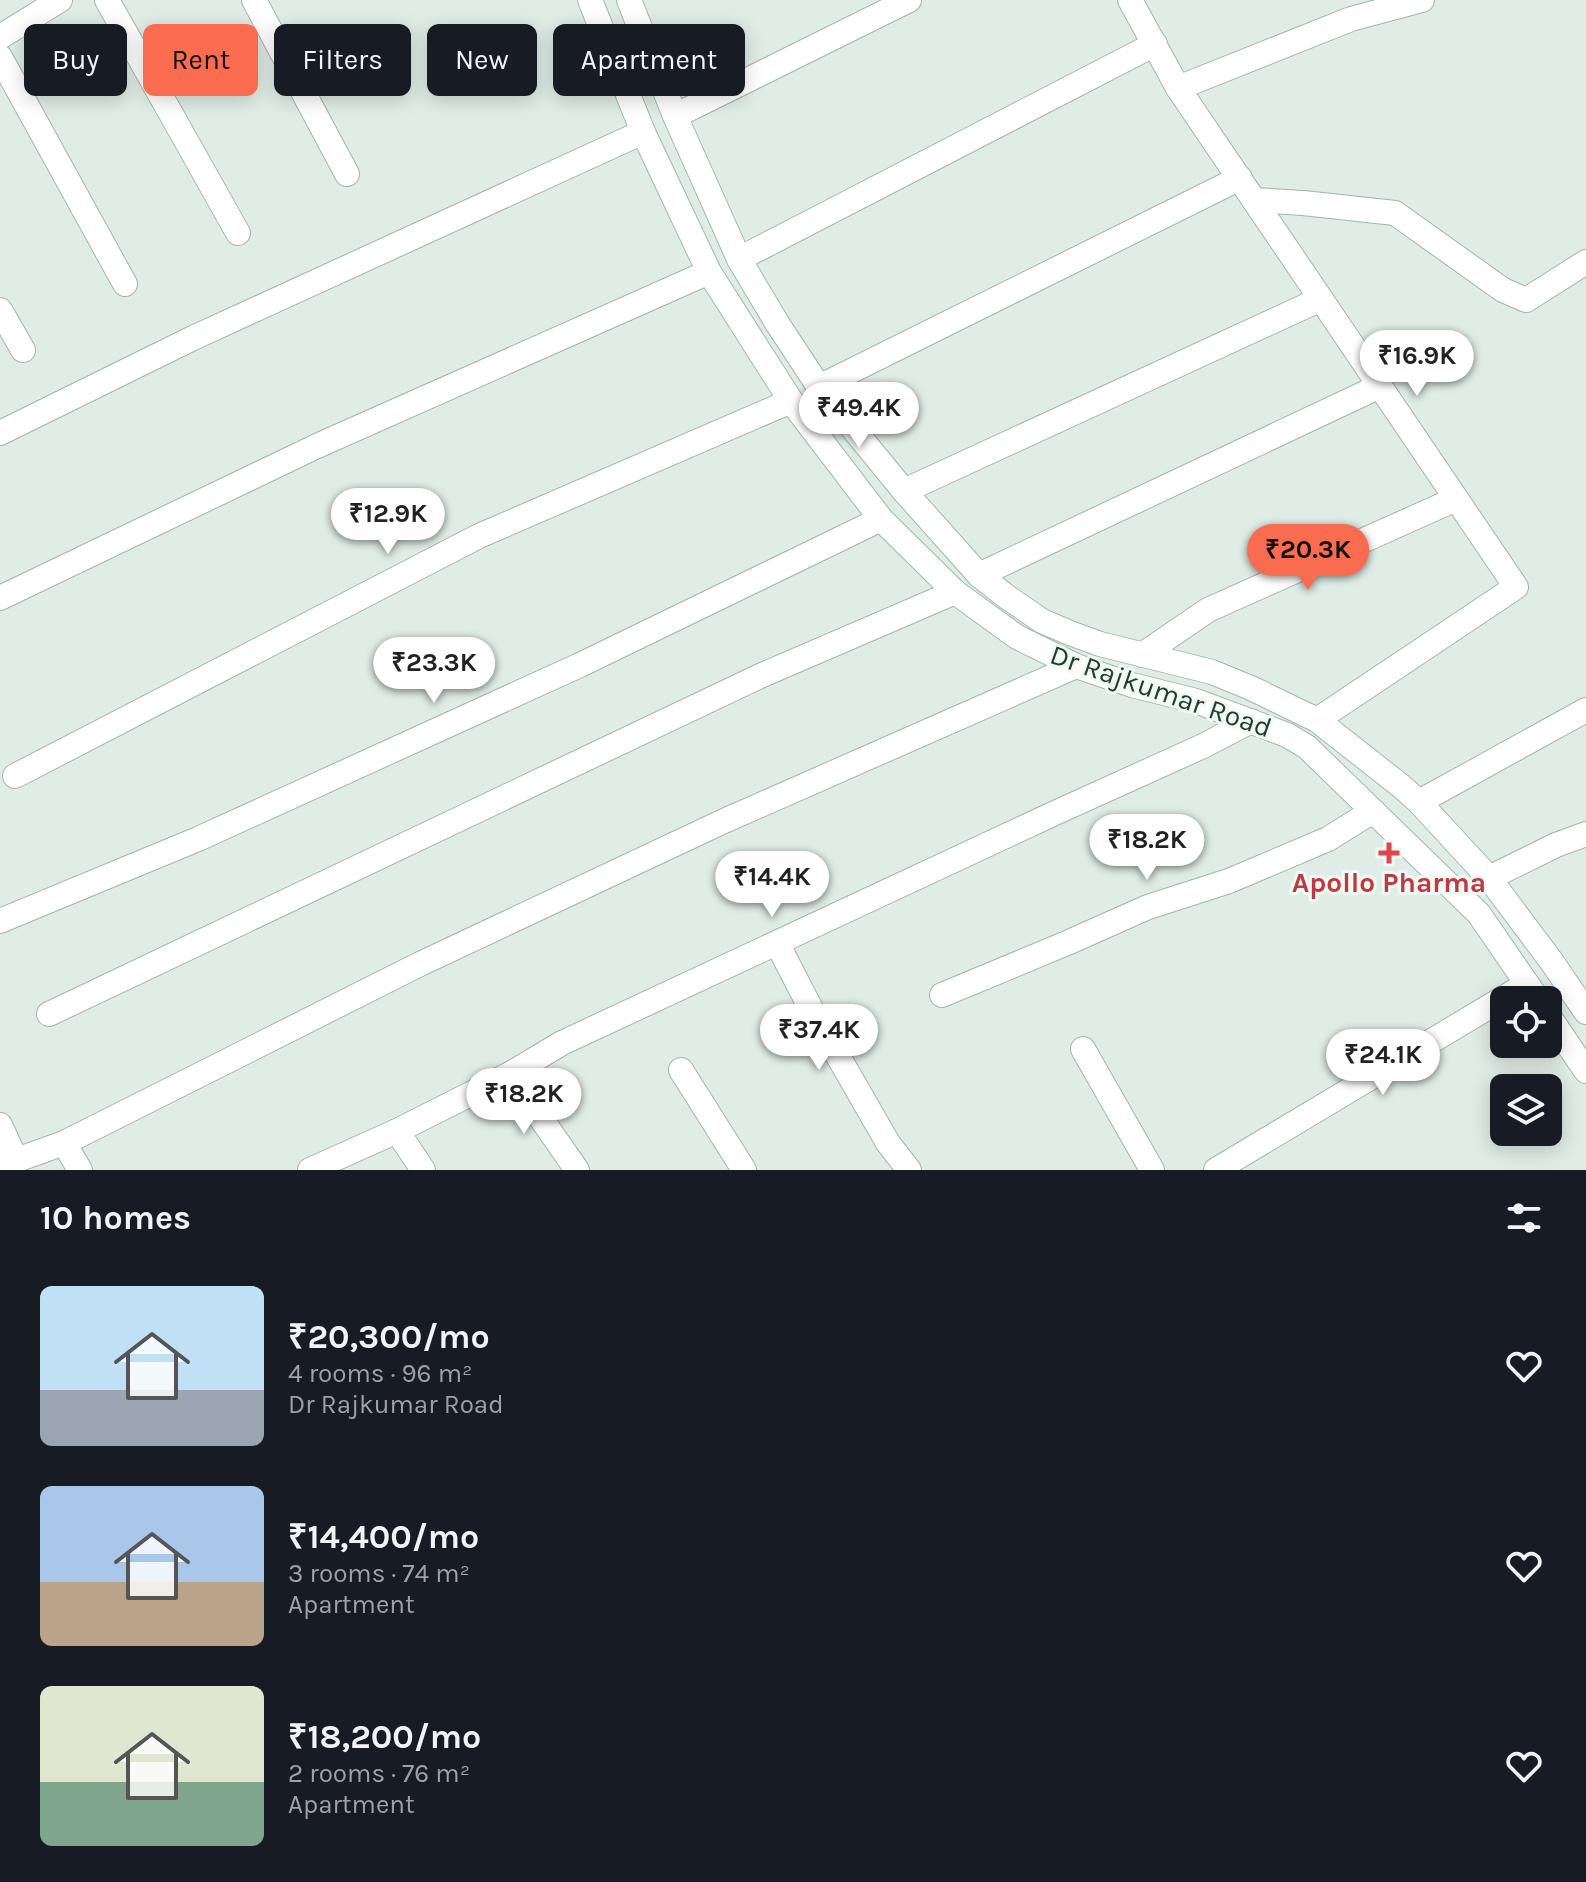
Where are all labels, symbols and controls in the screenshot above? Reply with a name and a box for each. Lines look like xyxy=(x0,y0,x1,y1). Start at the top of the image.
chip: Buy xyxy=(24,24,127,96)
chip: Rent xyxy=(143,24,258,96)
chip: Filters xyxy=(274,24,411,96)
chip: New xyxy=(427,24,537,96)
chip: Apartment xyxy=(553,24,745,96)
pin: ₹16.9K xyxy=(1352,330,1482,398)
text: ₹16.9K xyxy=(1378,340,1456,371)
pin: ₹49.4K xyxy=(794,382,924,450)
text: ₹49.4K xyxy=(817,392,901,423)
pin: ₹12.9K xyxy=(323,488,453,556)
text: ₹12.9K xyxy=(349,498,427,529)
pin: ₹20.3K xyxy=(1243,524,1373,592)
text: ₹20.3K xyxy=(1265,534,1351,565)
pin: ₹23.3K xyxy=(369,637,499,705)
street label: Dr Rajkumar Road xyxy=(1046,638,1276,744)
text: ₹23.3K xyxy=(391,647,477,678)
pin: ₹18.2K xyxy=(1082,814,1212,882)
text: ₹18.2K xyxy=(1107,824,1187,855)
marker: Apollo Pharma xyxy=(1380,844,1398,862)
pin: ₹14.4K xyxy=(707,851,837,919)
text: ₹14.4K xyxy=(733,861,811,892)
place label: Apollo Pharma xyxy=(1292,866,1486,899)
map controls xyxy=(1490,986,1562,1146)
button: locate xyxy=(1490,986,1562,1058)
pin: ₹37.4K xyxy=(754,1004,884,1072)
text: ₹37.4K xyxy=(778,1014,860,1045)
pin: ₹24.1K xyxy=(1318,1029,1448,1097)
text: ₹24.1K xyxy=(1344,1039,1422,1070)
pin: ₹18.2K xyxy=(459,1068,589,1136)
button: layers xyxy=(1490,1074,1562,1146)
text: ₹18.2K xyxy=(484,1078,564,1109)
icon: filters xyxy=(1502,1196,1546,1240)
text: 10 homes xyxy=(40,1198,191,1238)
text: ₹20,300/mo xyxy=(288,1317,490,1357)
icon: home xyxy=(104,1318,200,1414)
icon: heart xyxy=(1502,1344,1546,1388)
text: 4 rooms · 96 m² xyxy=(288,1358,472,1389)
text: Dr Rajkumar Road xyxy=(288,1389,504,1420)
text: ₹14,400/mo xyxy=(288,1517,479,1557)
icon: home xyxy=(104,1518,200,1614)
icon: heart xyxy=(1502,1544,1546,1588)
text: 3 rooms · 74 m² xyxy=(288,1558,470,1589)
text: Apartment xyxy=(288,1589,415,1620)
text: ₹18,200/mo xyxy=(288,1717,481,1757)
icon: home xyxy=(104,1718,200,1814)
icon: heart xyxy=(1502,1744,1546,1788)
text: 2 rooms · 76 m² xyxy=(288,1758,470,1789)
text: Apartment xyxy=(288,1789,415,1820)

